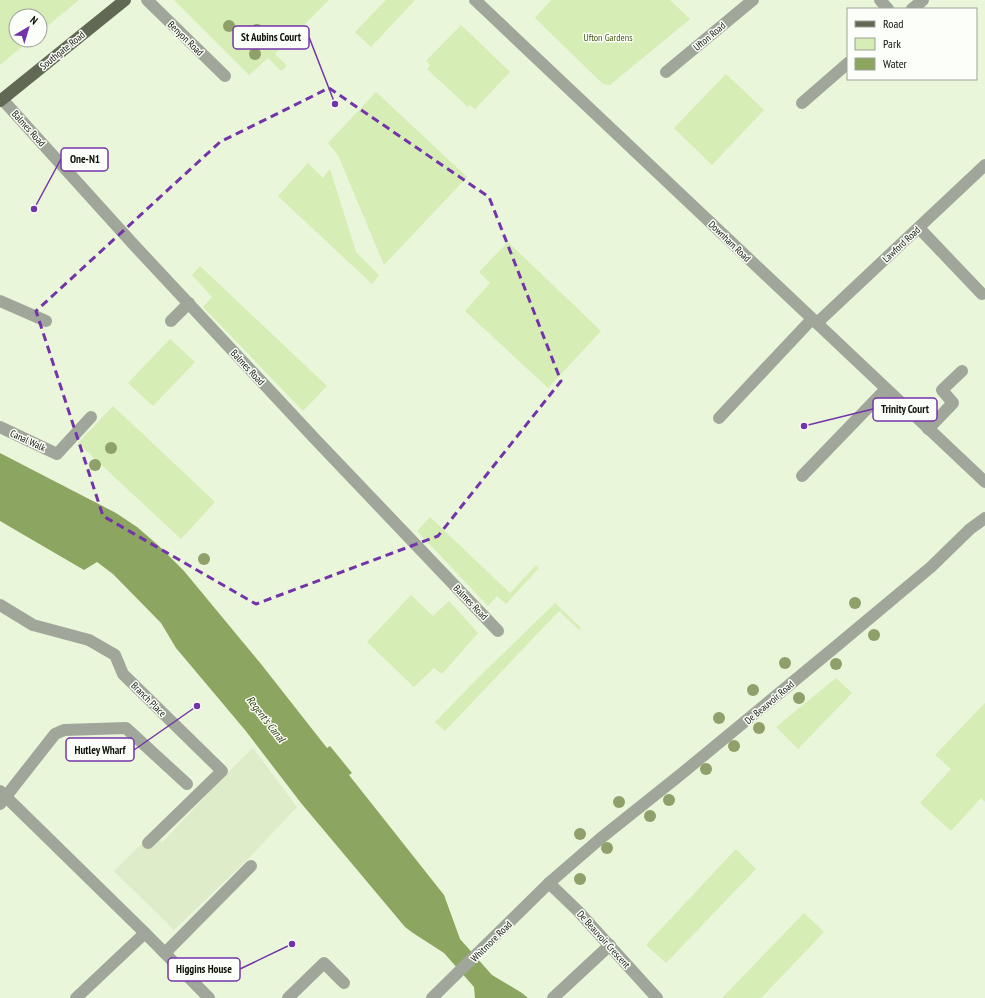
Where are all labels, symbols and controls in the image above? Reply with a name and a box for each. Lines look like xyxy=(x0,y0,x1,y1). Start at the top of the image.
north arrow xyxy=(8,8,48,48)
legend xyxy=(847,8,977,80)
text: N xyxy=(28,13,41,27)
text: Road xyxy=(883,16,903,31)
street label: Benyon Road xyxy=(165,18,206,59)
street label: Ufton Road xyxy=(690,19,728,54)
callout: St Aubins Court xyxy=(233,26,309,49)
street label: Southgate Road xyxy=(37,28,88,73)
text: St Aubins Court xyxy=(241,30,302,44)
park label: Ufton Gardens xyxy=(583,31,633,44)
text: Park xyxy=(883,36,901,51)
text: Water xyxy=(883,56,908,71)
street label: Balmes Road xyxy=(9,108,48,149)
callout: One-N1 xyxy=(61,148,108,171)
text: One-N1 xyxy=(70,152,100,166)
street label: Downham Road xyxy=(706,218,754,265)
street label: Lawford Road xyxy=(880,224,923,265)
street label: Balmes Road xyxy=(228,347,267,388)
callout: Trinity Court xyxy=(873,398,937,421)
text: Trinity Court xyxy=(881,402,930,416)
street label: Canal Walk xyxy=(8,427,48,454)
street label: Balmes Road xyxy=(451,582,491,623)
street label: De Beauvoir Road xyxy=(742,678,797,727)
street label: Branch Place xyxy=(128,679,169,720)
water label: Regent's Canal xyxy=(244,693,289,746)
callout: Hutley Wharf xyxy=(66,738,134,761)
text: Hutley Wharf xyxy=(75,743,126,757)
street label: De Beauvoir Crescent xyxy=(574,908,633,971)
street label: Whitmore Road xyxy=(468,918,515,965)
callout: Higgins House xyxy=(168,958,240,981)
text: Higgins House xyxy=(176,962,232,976)

